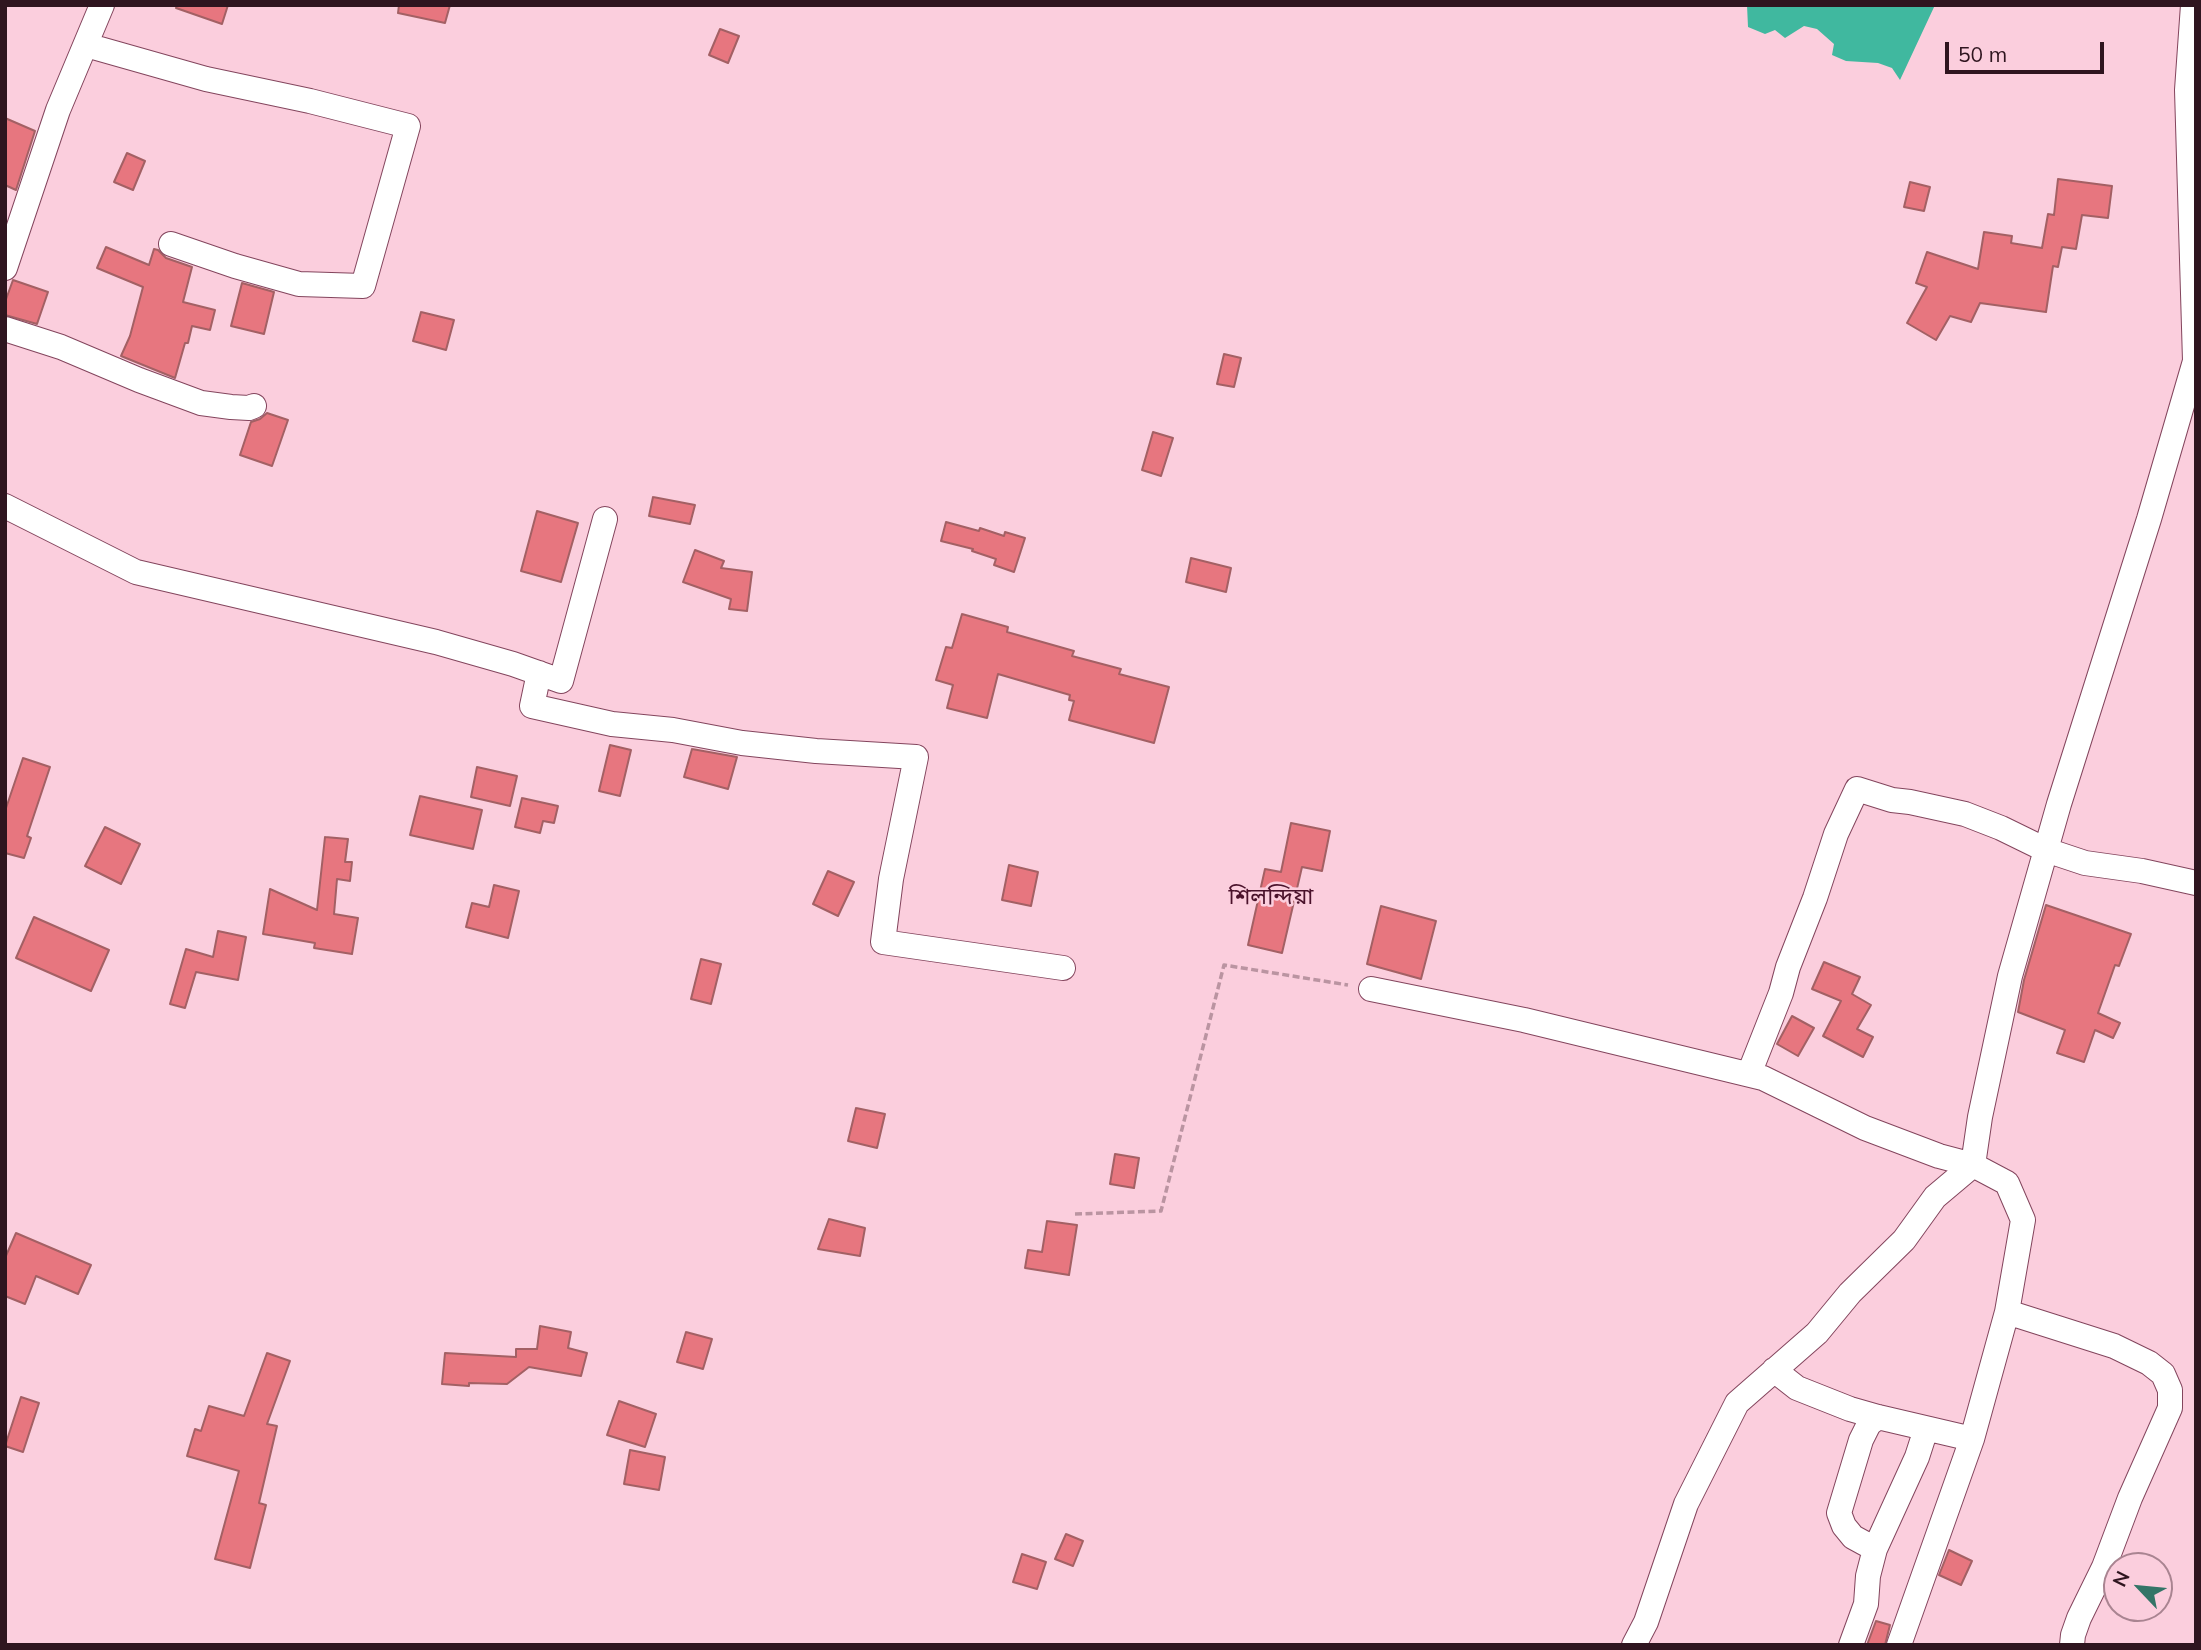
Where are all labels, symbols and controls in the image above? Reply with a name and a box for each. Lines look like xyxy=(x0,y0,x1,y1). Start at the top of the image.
scale bar xyxy=(1949,28,2108,72)
text: 50 m xyxy=(1958,41,2007,67)
district label: শিলন্দিয়া xyxy=(1229,883,1313,911)
north arrow xyxy=(2103,1552,2173,1622)
text: N xyxy=(2107,1567,2135,1590)

